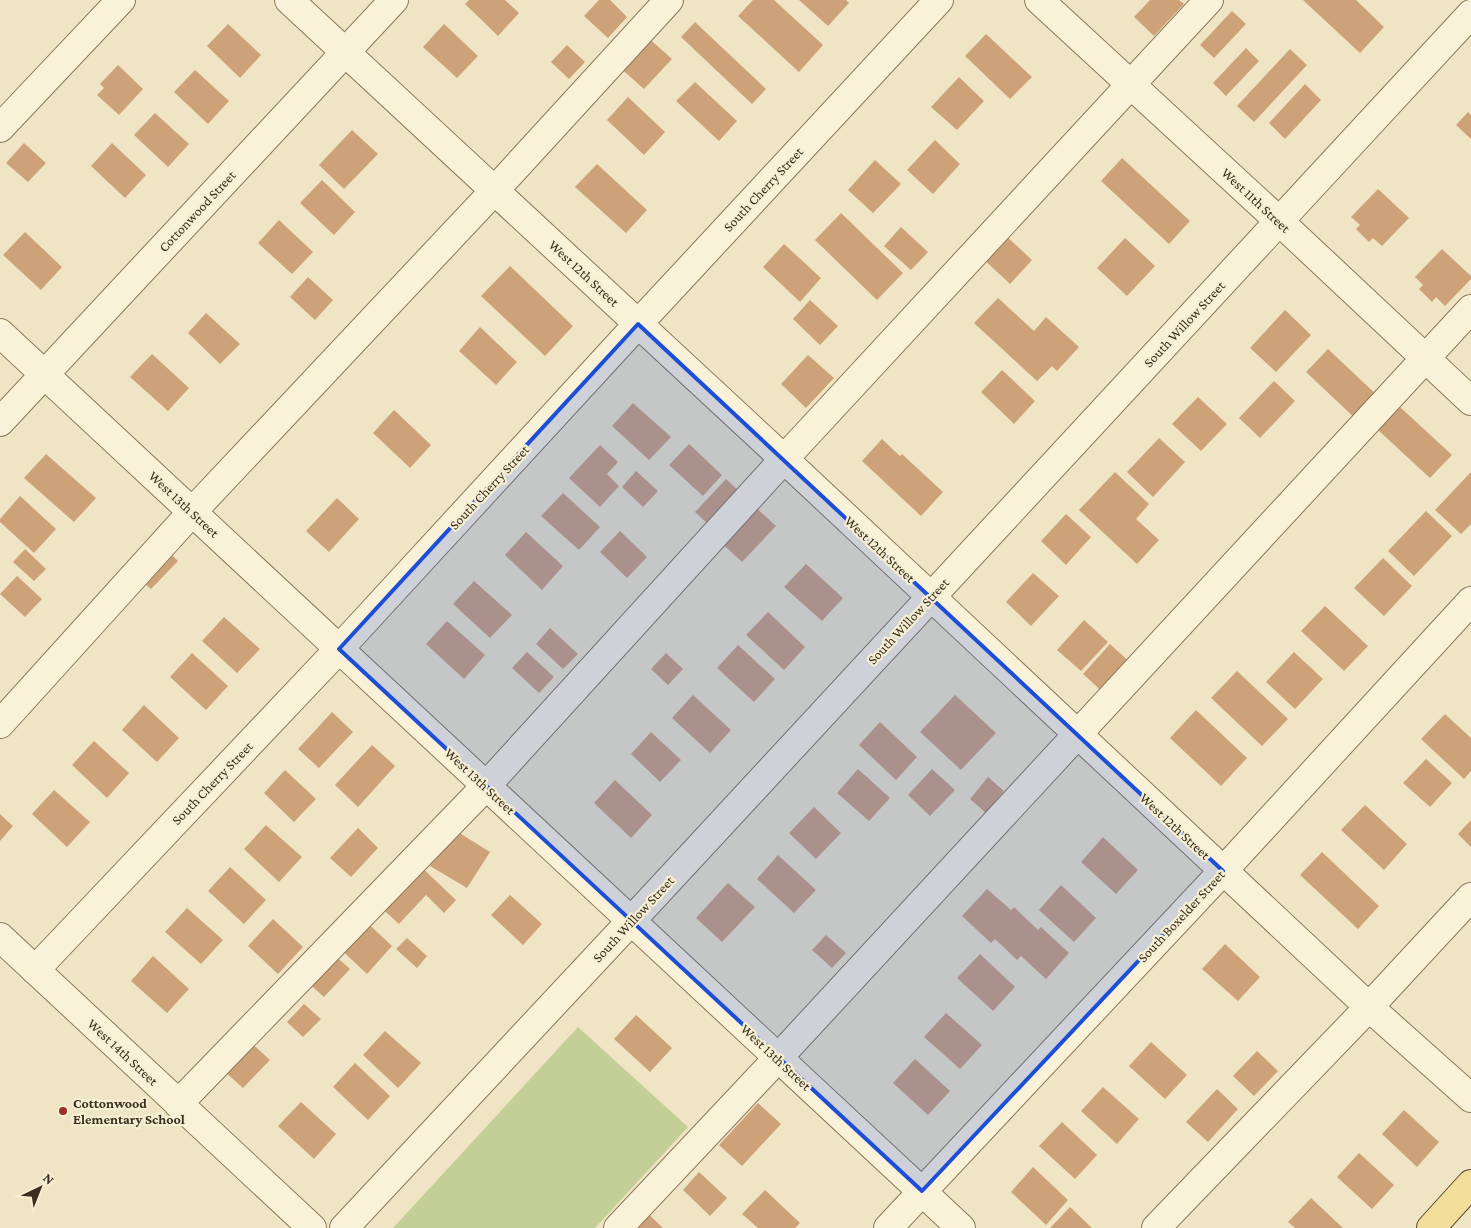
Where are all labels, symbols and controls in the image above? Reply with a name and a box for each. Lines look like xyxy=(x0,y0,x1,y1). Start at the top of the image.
street label: South Cherry Street xyxy=(720,143,806,234)
street label: West 11th Street xyxy=(1218,164,1294,236)
street label: Cottonwood Street xyxy=(155,167,239,255)
street label: West 12th Street xyxy=(546,236,623,310)
street label: South Willow Street xyxy=(1140,277,1228,370)
street label: South Cherry Street xyxy=(446,441,532,532)
street label: West 13th Street xyxy=(146,467,223,541)
street label: West 12th Street xyxy=(842,512,919,586)
street label: South Willow Street xyxy=(864,574,952,667)
street label: South Cherry Street xyxy=(168,738,256,828)
street label: West 13th Street xyxy=(442,744,519,818)
street label: West 12th Street xyxy=(1137,789,1214,863)
street label: South Boxelder Street xyxy=(1134,866,1228,965)
street label: South Willow Street xyxy=(589,872,677,965)
street label: West 14th Street xyxy=(84,1015,162,1089)
street label: West 13th Street xyxy=(738,1020,815,1094)
place label: Cottonwood Elementary School xyxy=(73,1095,185,1127)
marker: Cottonwood Elementary School xyxy=(57,1105,69,1117)
north arrow xyxy=(15,1163,65,1213)
text: N xyxy=(40,1169,58,1188)

